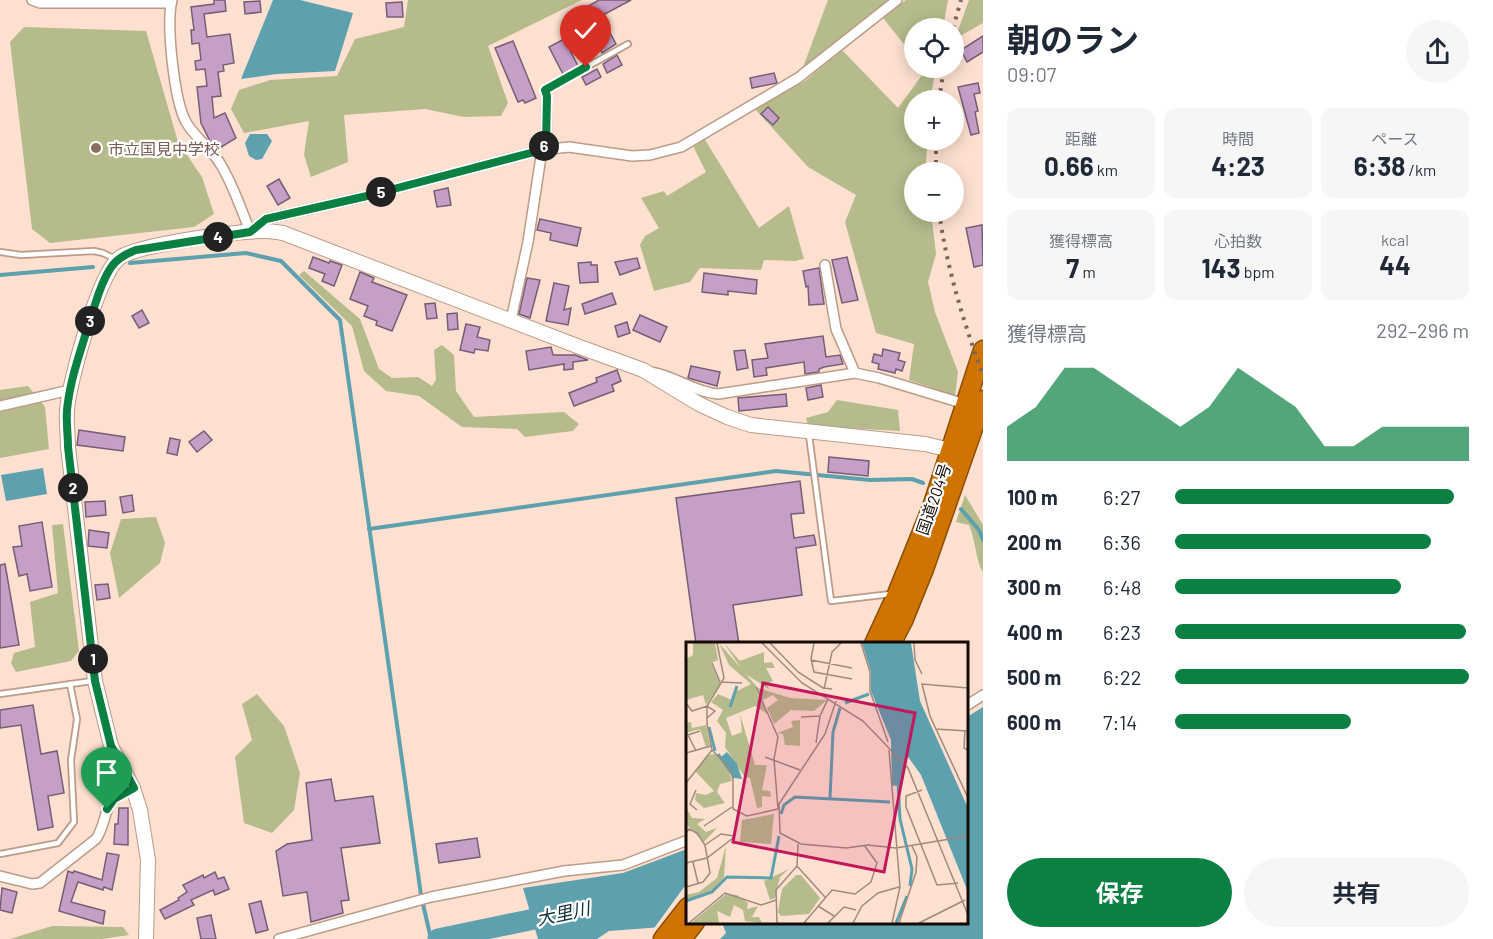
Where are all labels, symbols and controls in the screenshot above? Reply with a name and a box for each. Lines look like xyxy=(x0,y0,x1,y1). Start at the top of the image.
pin xyxy=(560,5,611,67)
icon: check xyxy=(569,14,602,47)
map controls xyxy=(904,18,964,222)
button: locate xyxy=(904,18,964,78)
text: 朝のラン xyxy=(1007,19,1139,59)
button: share xyxy=(1406,20,1469,83)
text: 09:07 xyxy=(1007,62,1056,86)
button: + xyxy=(904,90,964,150)
text: 距離 xyxy=(1065,129,1097,148)
text: 時間 xyxy=(1222,129,1254,148)
text: ペース xyxy=(1371,129,1419,148)
pin: 6 xyxy=(529,131,559,161)
text: 6 xyxy=(540,136,548,155)
place label: 市立国見中学校 xyxy=(108,139,220,158)
marker: 市立国見中学校 xyxy=(89,141,103,155)
text: 0.66 xyxy=(1044,150,1094,181)
text: 4:23 xyxy=(1211,150,1265,181)
text: 6:38 xyxy=(1354,150,1405,181)
text: km xyxy=(1094,160,1118,179)
text: /km xyxy=(1405,160,1436,179)
button: − xyxy=(904,162,964,222)
pin: 5 xyxy=(366,177,396,207)
text: 5 xyxy=(377,182,385,201)
pin: 4 xyxy=(203,222,233,252)
text: 4 xyxy=(213,227,223,246)
text: kcal xyxy=(1381,230,1409,249)
text: 獲得標高 xyxy=(1049,231,1113,250)
text: 心拍数 xyxy=(1214,231,1262,250)
text: 44 xyxy=(1379,249,1411,280)
text: 7 xyxy=(1066,252,1079,283)
text: 143 xyxy=(1202,252,1240,283)
text: m xyxy=(1079,262,1096,281)
text: bpm xyxy=(1240,262,1275,281)
pin: 3 xyxy=(75,306,105,336)
text: 3 xyxy=(86,311,94,330)
text: 292–296 m xyxy=(1376,318,1469,342)
text: 獲得標高 xyxy=(1007,321,1087,345)
street label: 国道204号 xyxy=(912,461,954,537)
pin: 2 xyxy=(58,473,88,503)
text: 2 xyxy=(69,478,77,497)
text: 100 m xyxy=(1007,485,1058,509)
text: 6:27 xyxy=(1103,485,1140,509)
text: 200 m xyxy=(1007,530,1062,554)
text: 6:36 xyxy=(1103,530,1141,554)
text: 300 m xyxy=(1007,575,1061,599)
text: 6:48 xyxy=(1103,575,1142,599)
text: 400 m xyxy=(1007,620,1063,644)
text: 6:23 xyxy=(1103,620,1141,644)
inset map xyxy=(686,642,968,924)
pin: 1 xyxy=(78,644,108,674)
text: 1 xyxy=(90,649,96,668)
text: 500 m xyxy=(1007,665,1061,689)
text: 6:22 xyxy=(1103,665,1142,689)
text: 600 m xyxy=(1007,710,1061,734)
text: 7:14 xyxy=(1103,710,1137,734)
pin xyxy=(81,747,132,809)
icon: arrive xyxy=(90,756,123,789)
button: 保存 xyxy=(1007,858,1232,927)
button: 共有 xyxy=(1244,858,1469,927)
water label: 大里川 xyxy=(534,896,594,929)

